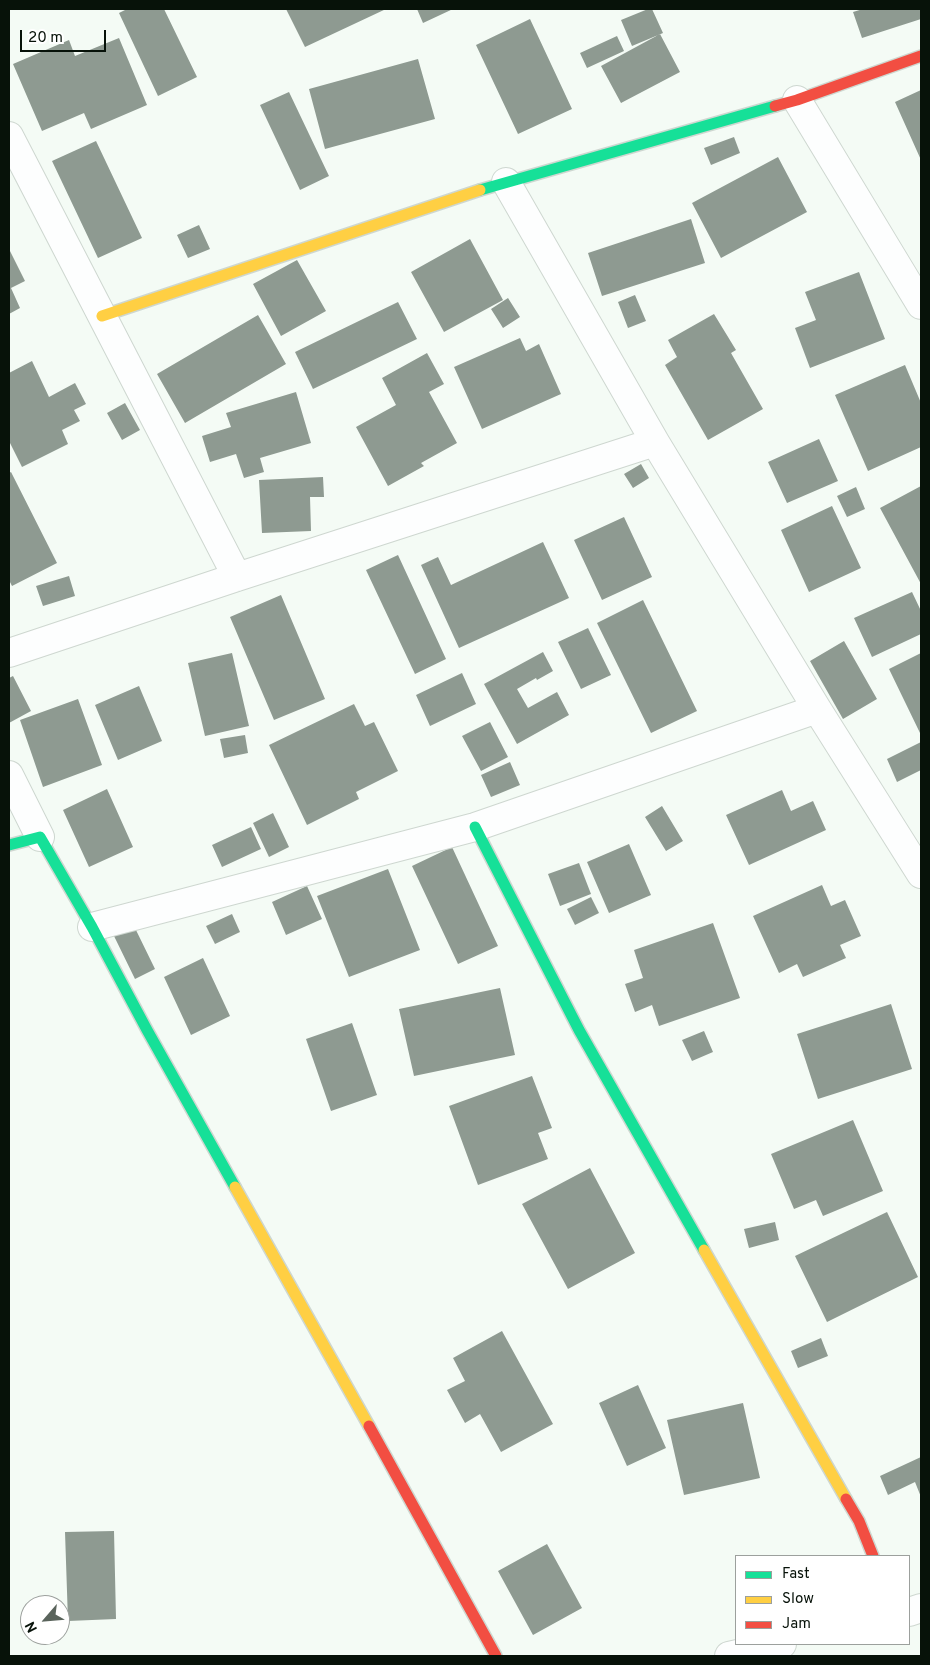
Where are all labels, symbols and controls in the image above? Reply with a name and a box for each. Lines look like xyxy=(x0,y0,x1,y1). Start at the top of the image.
scale bar xyxy=(22,20,109,52)
text: 20 m xyxy=(28,29,63,48)
legend xyxy=(735,1555,910,1645)
text: Fast xyxy=(782,1565,810,1584)
text: Slow xyxy=(782,1590,814,1609)
north arrow xyxy=(20,1595,70,1645)
text: Jam xyxy=(782,1615,811,1634)
text: N xyxy=(22,1618,42,1635)

